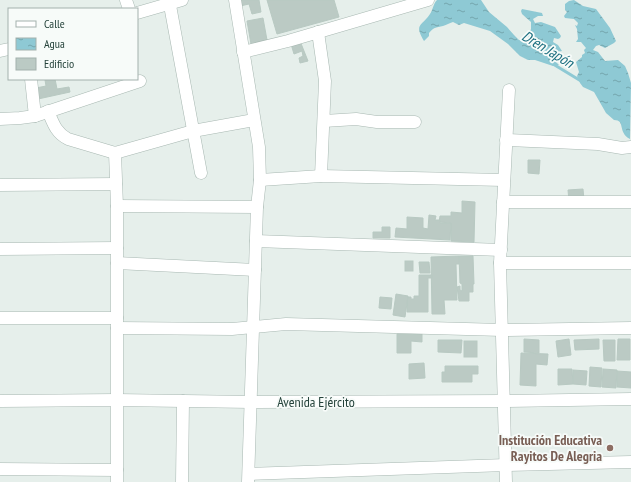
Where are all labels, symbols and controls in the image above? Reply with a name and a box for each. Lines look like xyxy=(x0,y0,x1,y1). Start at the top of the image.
legend xyxy=(8,8,138,80)
text: Calle xyxy=(44,16,65,31)
water label: Dren Japón xyxy=(519,26,579,73)
text: Agua xyxy=(44,36,65,51)
text: Edificio xyxy=(44,56,74,71)
street label: Avenida Ejército xyxy=(277,393,355,411)
place label: Institución Educativa Rayitos De Alegria xyxy=(499,431,602,465)
marker: Institución Educativa Rayitos De Alegria xyxy=(605,443,615,453)

